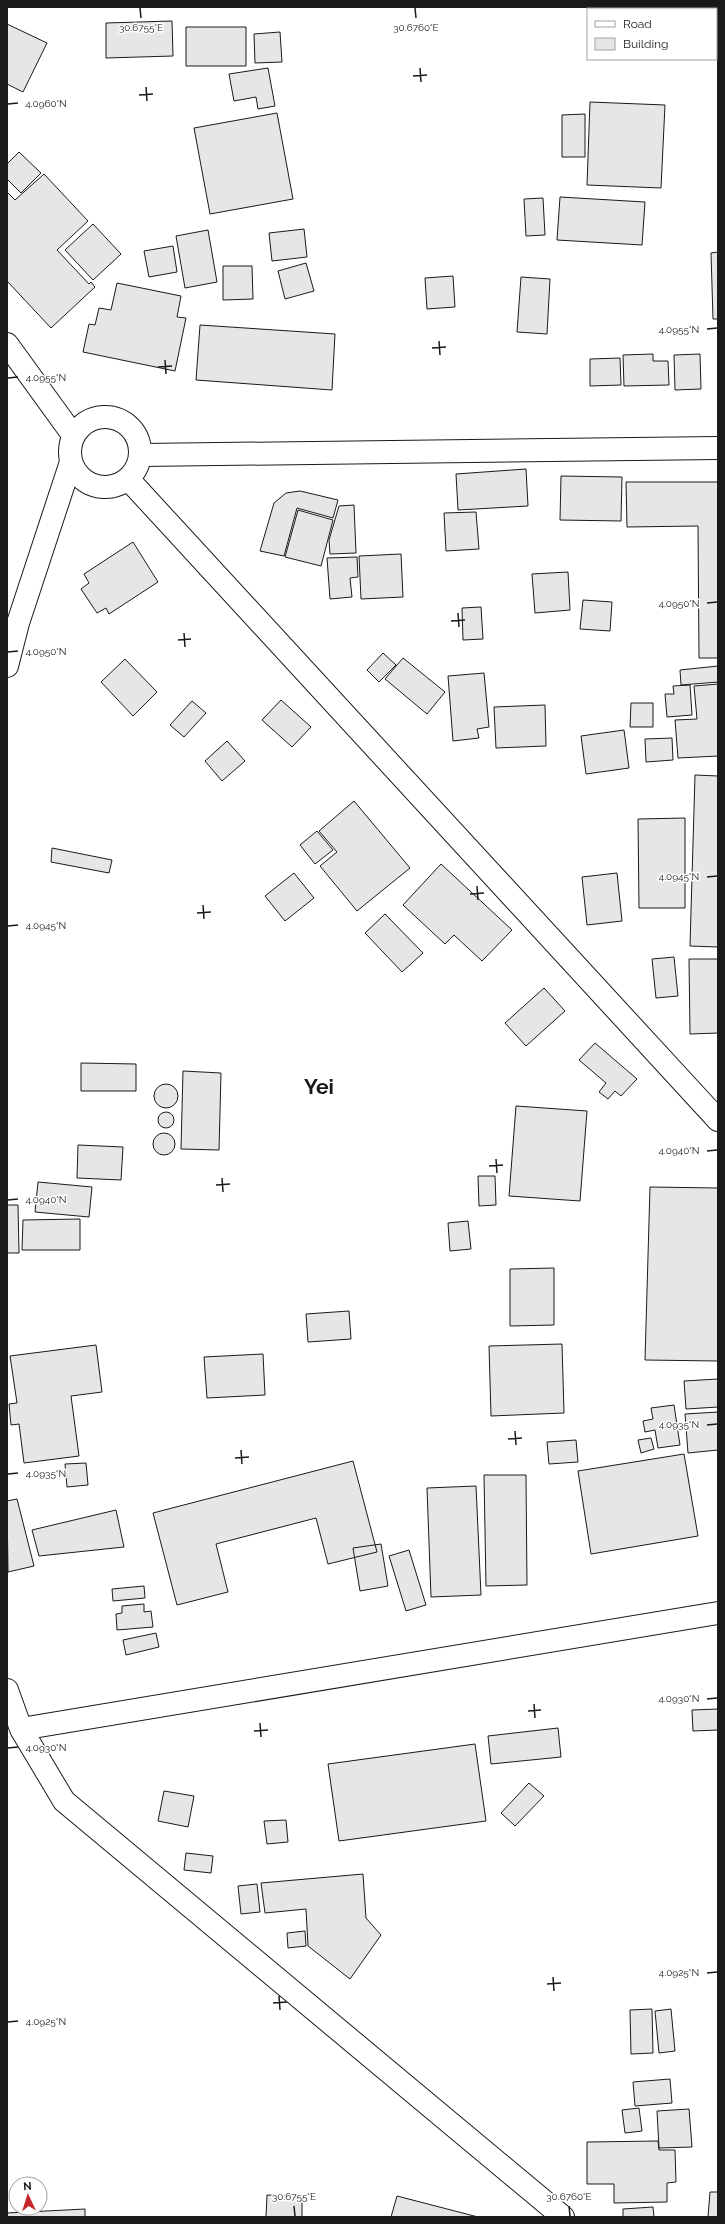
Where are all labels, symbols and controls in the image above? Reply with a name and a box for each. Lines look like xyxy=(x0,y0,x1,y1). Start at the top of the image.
legend xyxy=(587,8,717,60)
text: Road xyxy=(623,17,652,31)
text: 30.6755°E xyxy=(119,22,163,33)
text: 30.6760°E xyxy=(393,22,439,33)
text: Building xyxy=(623,37,669,51)
text: 4.0960°N xyxy=(25,98,67,109)
text: 4.0955°N xyxy=(659,324,699,335)
text: 4.0955°N xyxy=(26,372,66,383)
text: 4.0950°N xyxy=(658,598,700,609)
text: 4.0950°N xyxy=(25,646,67,657)
text: 4.0945°N xyxy=(659,871,699,882)
text: 4.0945°N xyxy=(26,920,66,931)
district label: Yei xyxy=(304,1074,334,1099)
text: 4.0940°N xyxy=(658,1145,700,1156)
text: 4.0940°N xyxy=(25,1194,67,1205)
text: 4.0935°N xyxy=(659,1419,699,1430)
text: 4.0935°N xyxy=(26,1468,66,1479)
text: 4.0930°N xyxy=(659,1693,699,1704)
text: 4.0930°N xyxy=(26,1742,66,1753)
text: 4.0925°N xyxy=(659,1967,699,1978)
text: 4.0925°N xyxy=(26,2016,66,2027)
north arrow xyxy=(8,2176,48,2216)
text: N xyxy=(23,2180,32,2193)
text: 30.6755°E xyxy=(272,2191,316,2202)
text: 30.6760°E xyxy=(546,2191,592,2202)

